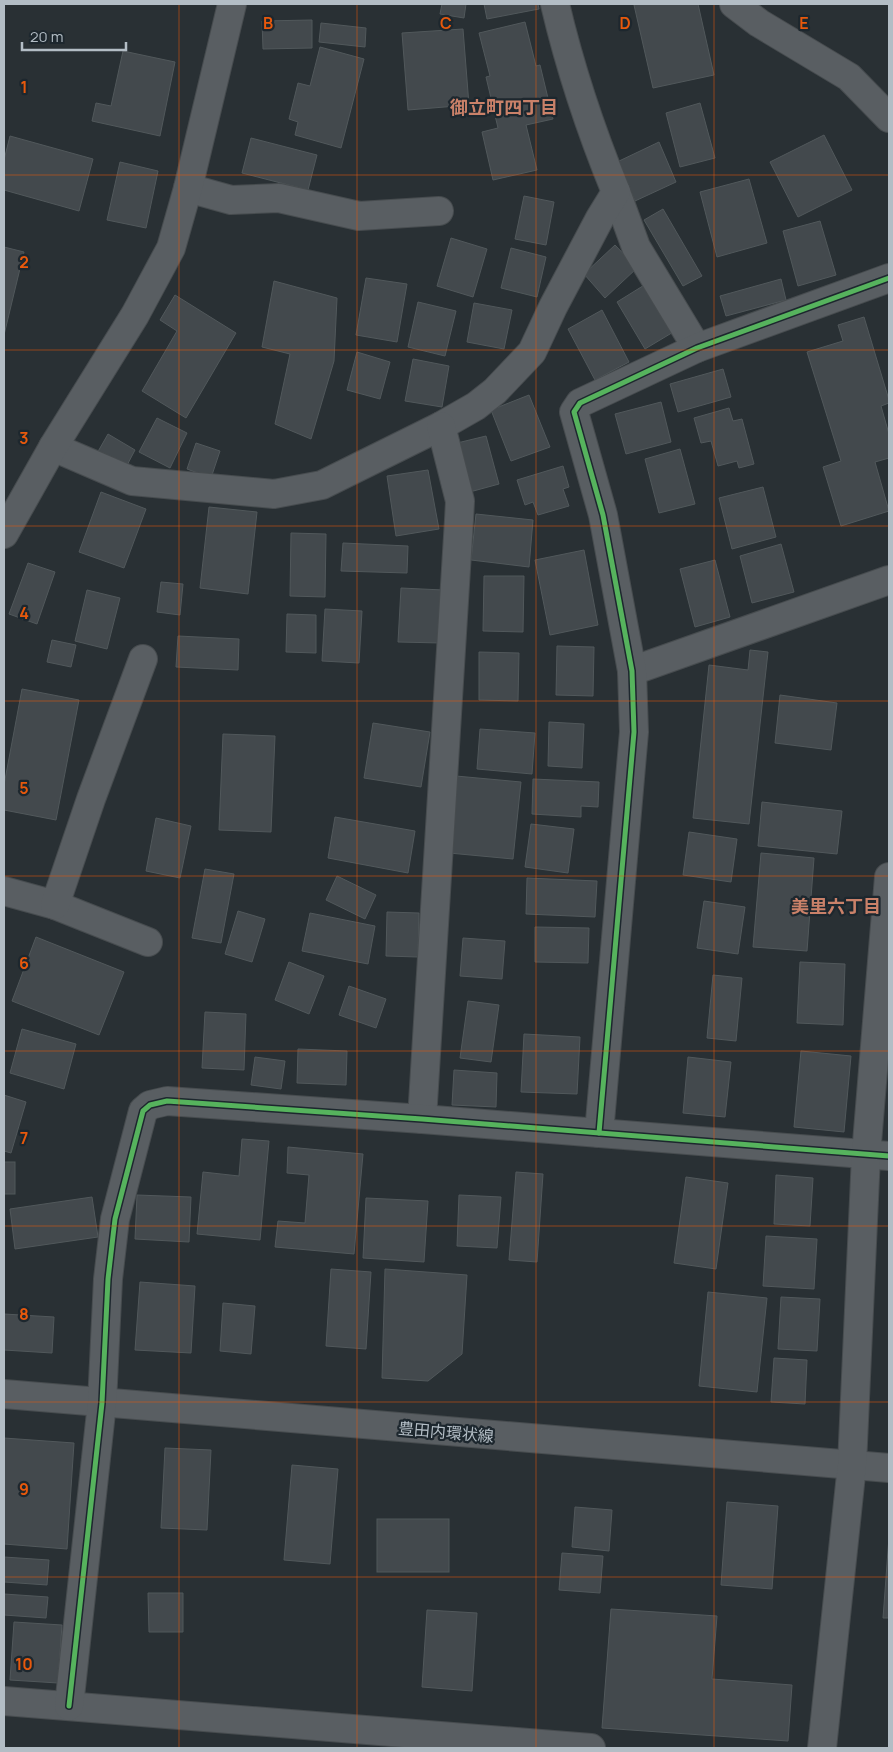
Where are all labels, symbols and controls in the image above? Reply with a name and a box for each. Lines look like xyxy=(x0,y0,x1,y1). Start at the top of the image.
text: B xyxy=(263,12,273,34)
text: C xyxy=(440,12,452,34)
text: D xyxy=(619,12,631,34)
text: E xyxy=(799,12,809,34)
scale bar xyxy=(22,20,126,52)
text: 20 m xyxy=(30,26,63,47)
text: 1 xyxy=(20,76,28,98)
district label: 御立町四丁目 xyxy=(449,95,558,119)
text: 2 xyxy=(19,251,29,273)
text: 3 xyxy=(19,427,29,449)
text: 4 xyxy=(19,602,29,624)
text: 5 xyxy=(19,777,29,799)
district label: 美里六丁目 xyxy=(791,894,881,918)
text: 6 xyxy=(19,952,29,974)
text: 7 xyxy=(20,1127,28,1149)
text: 8 xyxy=(19,1303,29,1325)
street label: 豊田内環状線 xyxy=(397,1417,495,1447)
text: 9 xyxy=(19,1478,29,1500)
text: 10 xyxy=(15,1653,33,1675)

